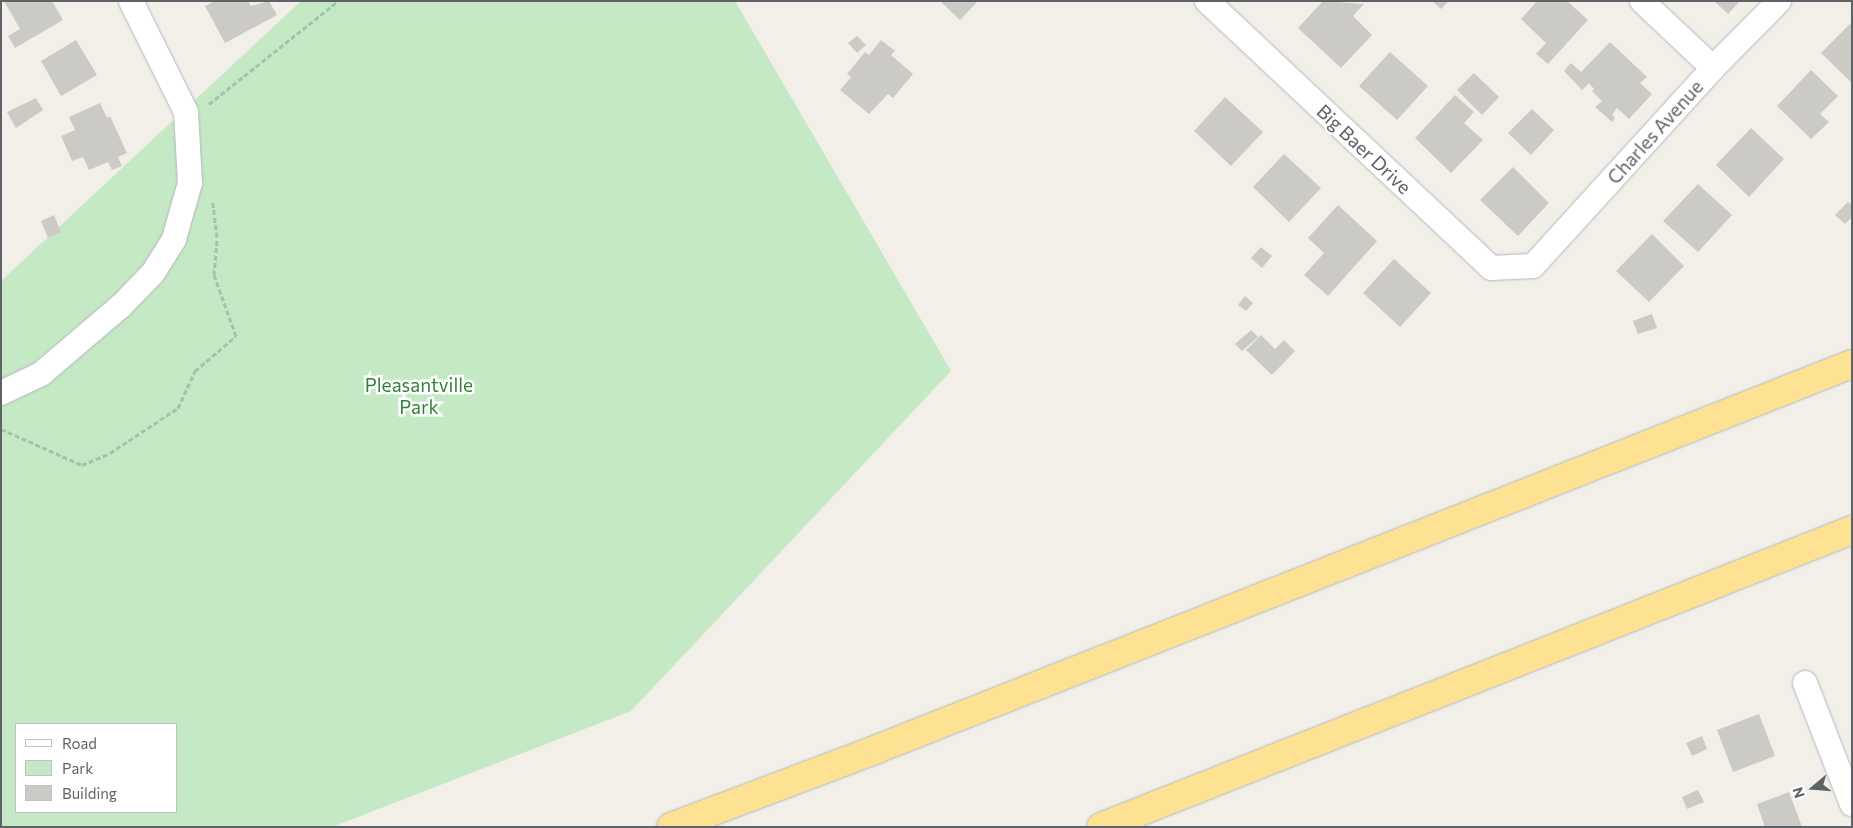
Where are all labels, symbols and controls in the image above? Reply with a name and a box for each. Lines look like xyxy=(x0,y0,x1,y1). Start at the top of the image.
street label: Charles Avenue xyxy=(1602,75,1708,189)
street label: Big Baer Drive xyxy=(1312,100,1416,198)
park label: Pleasantville Park xyxy=(365,374,473,418)
legend xyxy=(15,723,178,813)
text: Road xyxy=(62,734,97,752)
text: Park xyxy=(62,759,93,777)
north arrow xyxy=(1788,763,1838,813)
text: Building xyxy=(62,784,117,802)
text: N xyxy=(1789,785,1808,800)

